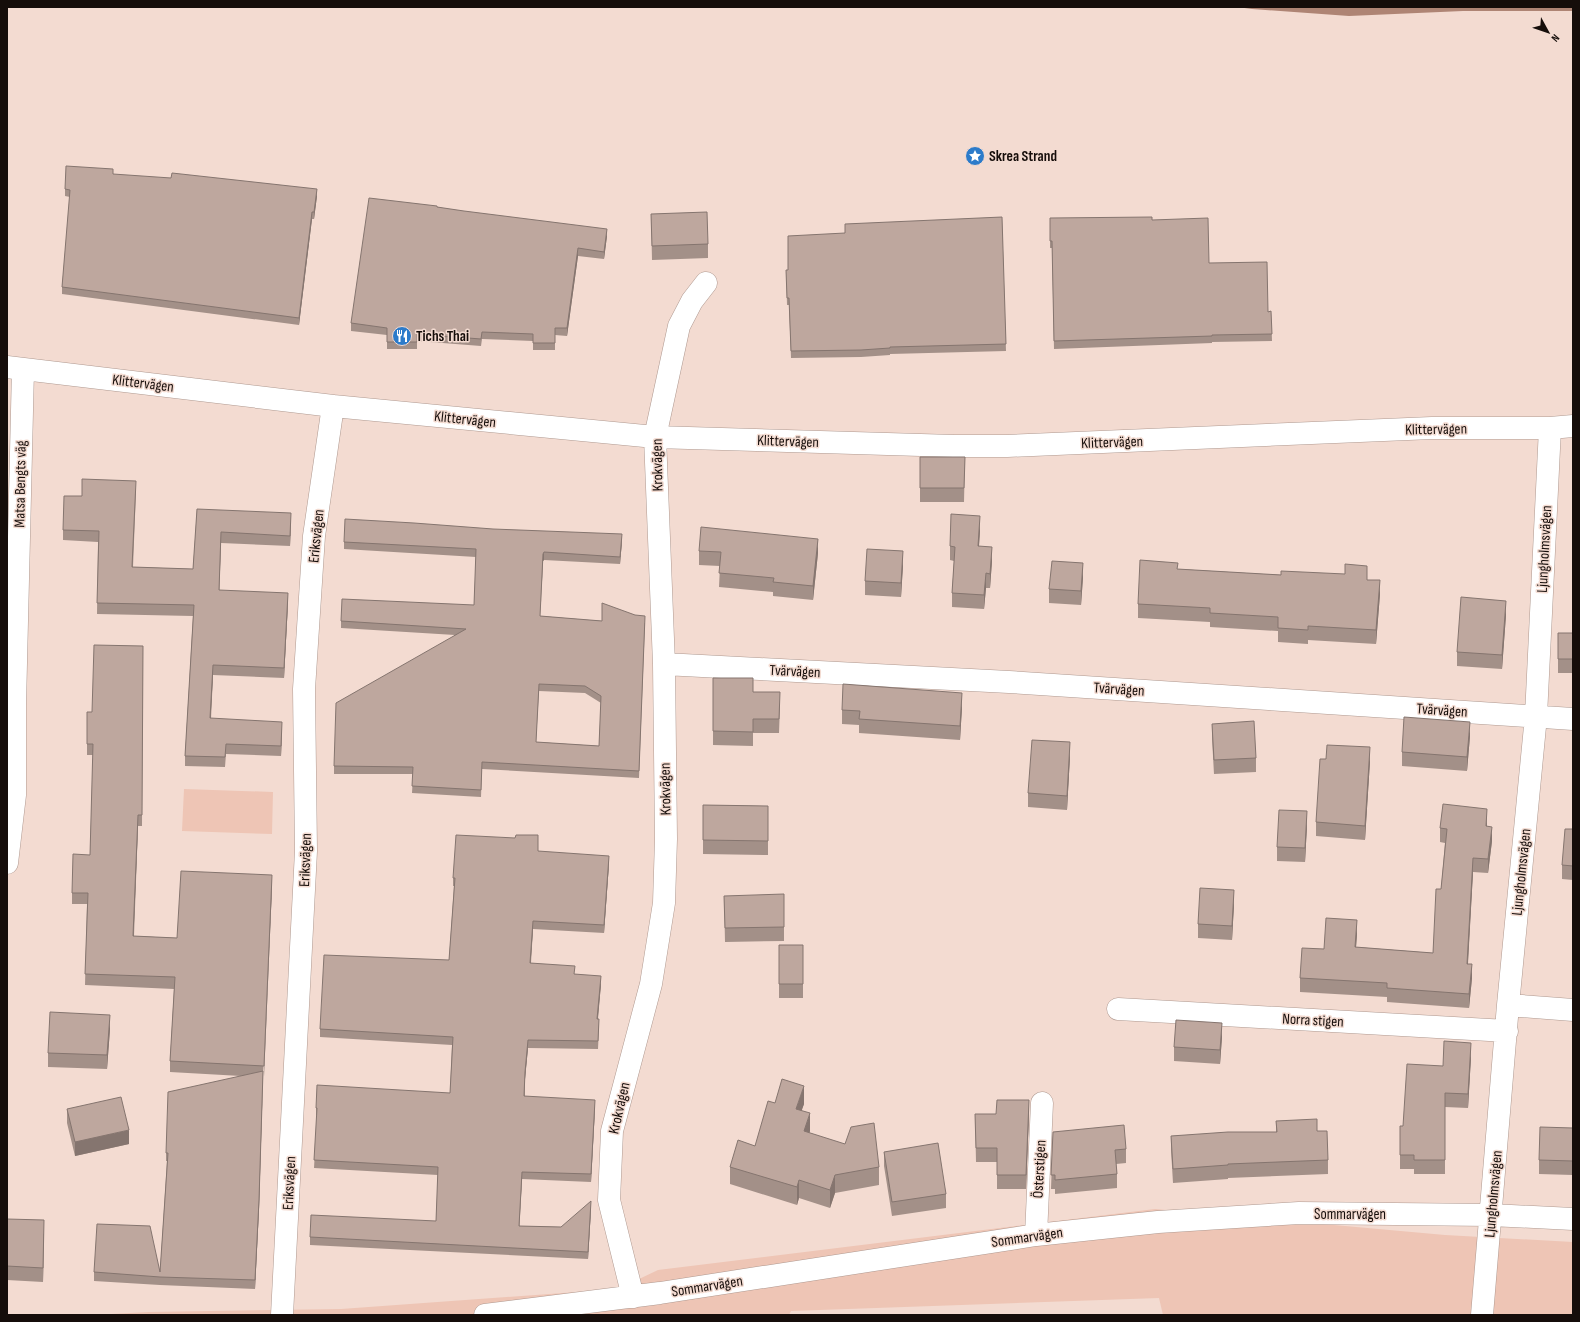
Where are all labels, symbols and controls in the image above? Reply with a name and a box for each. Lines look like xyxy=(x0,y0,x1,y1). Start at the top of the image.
north arrow xyxy=(1528,12,1568,52)
text: N xyxy=(1548,32,1562,45)
place icon: Skrea Strand xyxy=(964,145,986,167)
place label: Skrea Strand xyxy=(989,147,1057,166)
restaurant icon: Tichs Thai xyxy=(391,325,413,347)
place label: Tichs Thai xyxy=(416,327,469,346)
street label: Klittervägen xyxy=(111,370,175,397)
street label: Klittervägen xyxy=(433,407,497,432)
street label: Klittervägen xyxy=(1405,419,1467,440)
street label: Klittervägen xyxy=(757,431,819,452)
street label: Klittervägen xyxy=(1081,432,1143,453)
street label: Krokvägen xyxy=(648,439,667,491)
street label: Matsa Bengts väg xyxy=(10,440,31,528)
street label: Ljungholmsvägen xyxy=(1533,505,1556,593)
street label: Eriksvägen xyxy=(304,508,329,564)
street label: Tvärvägen xyxy=(769,661,821,682)
street label: Tvärvägen xyxy=(1093,678,1145,701)
street label: Tvärvägen xyxy=(1416,699,1468,722)
street label: Krokvägen xyxy=(656,763,675,815)
street label: Ljungholmsvägen xyxy=(1507,828,1536,916)
street label: Eriksvägen xyxy=(295,833,316,887)
street label: Norra stigen xyxy=(1282,1009,1344,1032)
street label: Krokvägen xyxy=(604,1080,635,1136)
street label: Österstigen xyxy=(1028,1139,1051,1199)
street label: Ljungholmsvägen xyxy=(1480,1150,1507,1238)
street label: Eriksvägen xyxy=(279,1156,300,1210)
street label: Sommarvägen xyxy=(1314,1205,1386,1224)
street label: Sommarvägen xyxy=(990,1223,1064,1252)
street label: Sommarvägen xyxy=(670,1271,744,1301)

